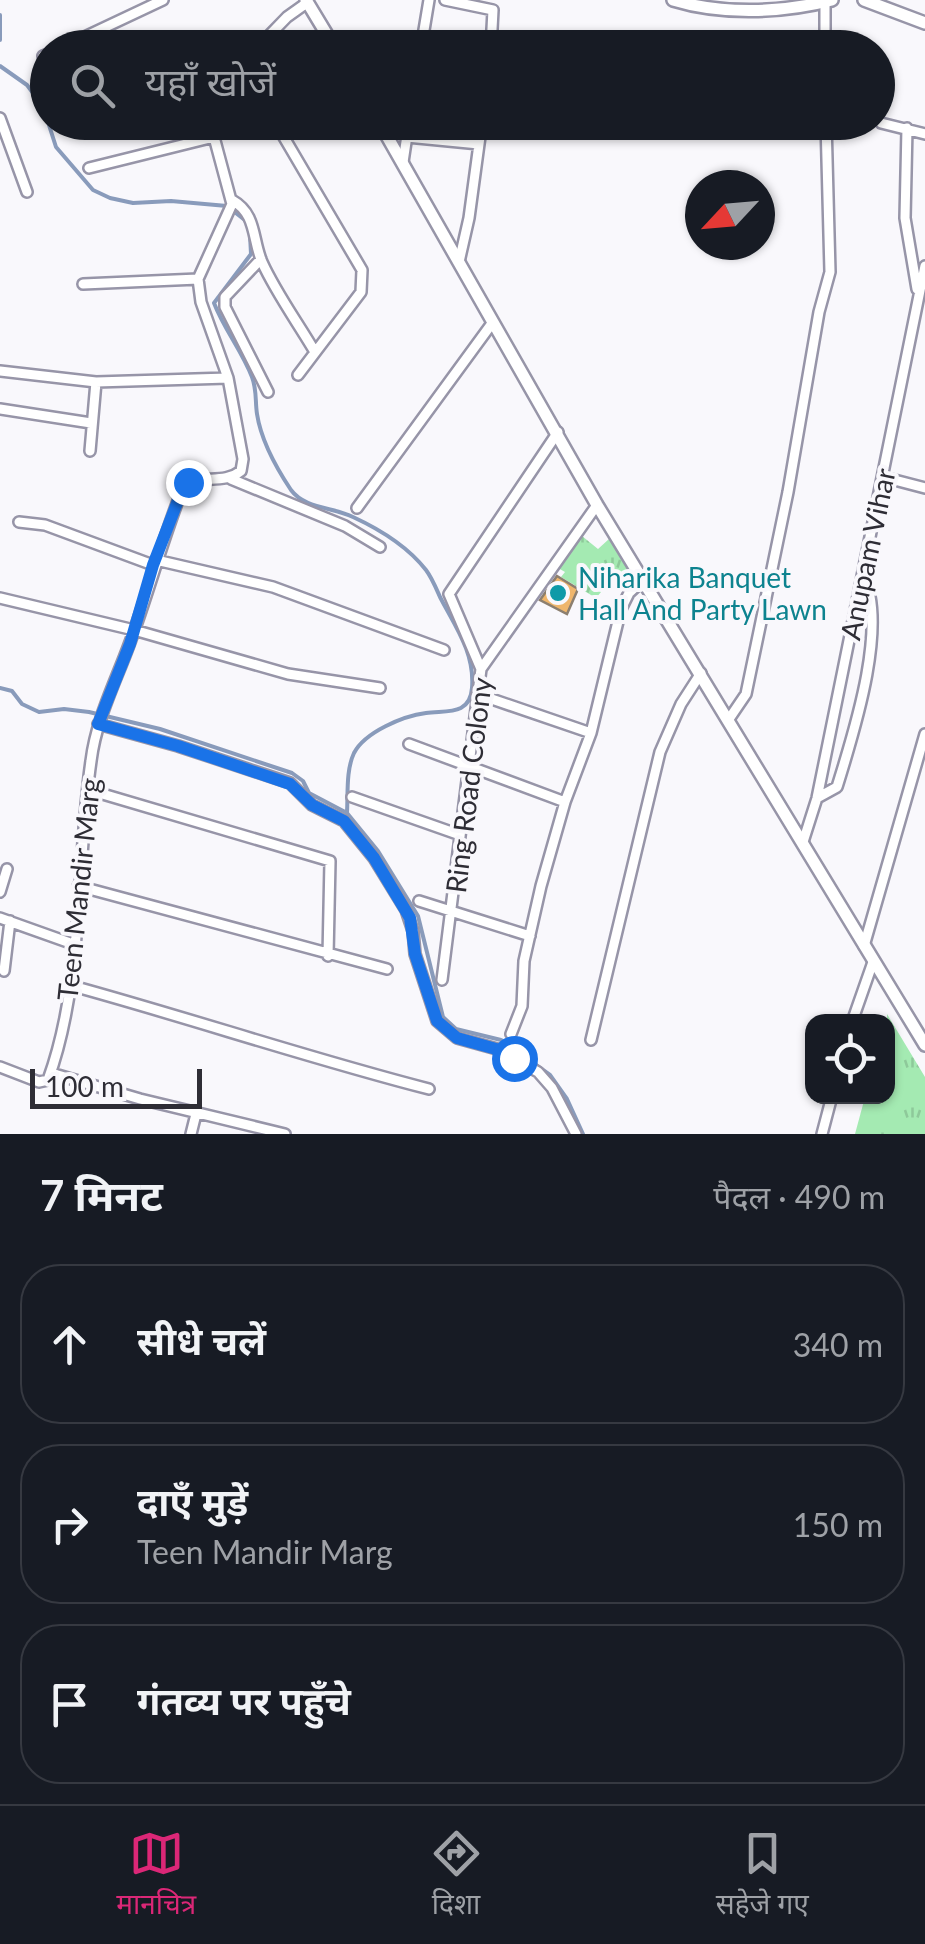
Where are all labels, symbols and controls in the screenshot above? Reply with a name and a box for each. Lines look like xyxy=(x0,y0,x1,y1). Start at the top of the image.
search box xyxy=(30,30,895,140)
icon: search xyxy=(65,58,120,113)
text: यहाँ खोजें xyxy=(145,58,276,104)
north arrow xyxy=(685,170,775,260)
route end xyxy=(166,460,212,506)
street label: Anupam Vihar xyxy=(832,465,902,643)
place label: Niharika Banquet Hall And Party Lawn xyxy=(578,560,827,626)
marker: Niharika Banquet Hall And Party Lawn xyxy=(547,582,569,604)
street label: Ring Road Colony xyxy=(438,675,498,895)
street label: Teen Mandir Marg xyxy=(49,776,107,1002)
map controls xyxy=(805,1014,895,1104)
button: locate xyxy=(805,1014,895,1104)
route start xyxy=(492,1036,538,1082)
scale bar xyxy=(30,1064,202,1108)
text: 100 m xyxy=(45,1069,124,1103)
text: 7 मिनट xyxy=(40,1170,163,1220)
text: पैदल · 490 m xyxy=(713,1177,885,1216)
icon: ahead xyxy=(42,1317,97,1372)
text: सीधे चलें xyxy=(137,1317,266,1363)
text: 340 m xyxy=(793,1325,883,1364)
text: दाएँ मुड़ें xyxy=(137,1478,248,1524)
icon: right xyxy=(42,1497,97,1552)
text: 150 m xyxy=(793,1505,883,1544)
text: Teen Mandir Marg xyxy=(137,1532,393,1571)
icon: arrive xyxy=(42,1677,97,1732)
text: गंतव्य पर पहुँचे xyxy=(137,1677,351,1723)
tab: मानचित्र xyxy=(116,1826,196,1925)
tab: दिशा xyxy=(429,1826,484,1925)
tab: सहेजे गए xyxy=(716,1826,809,1925)

